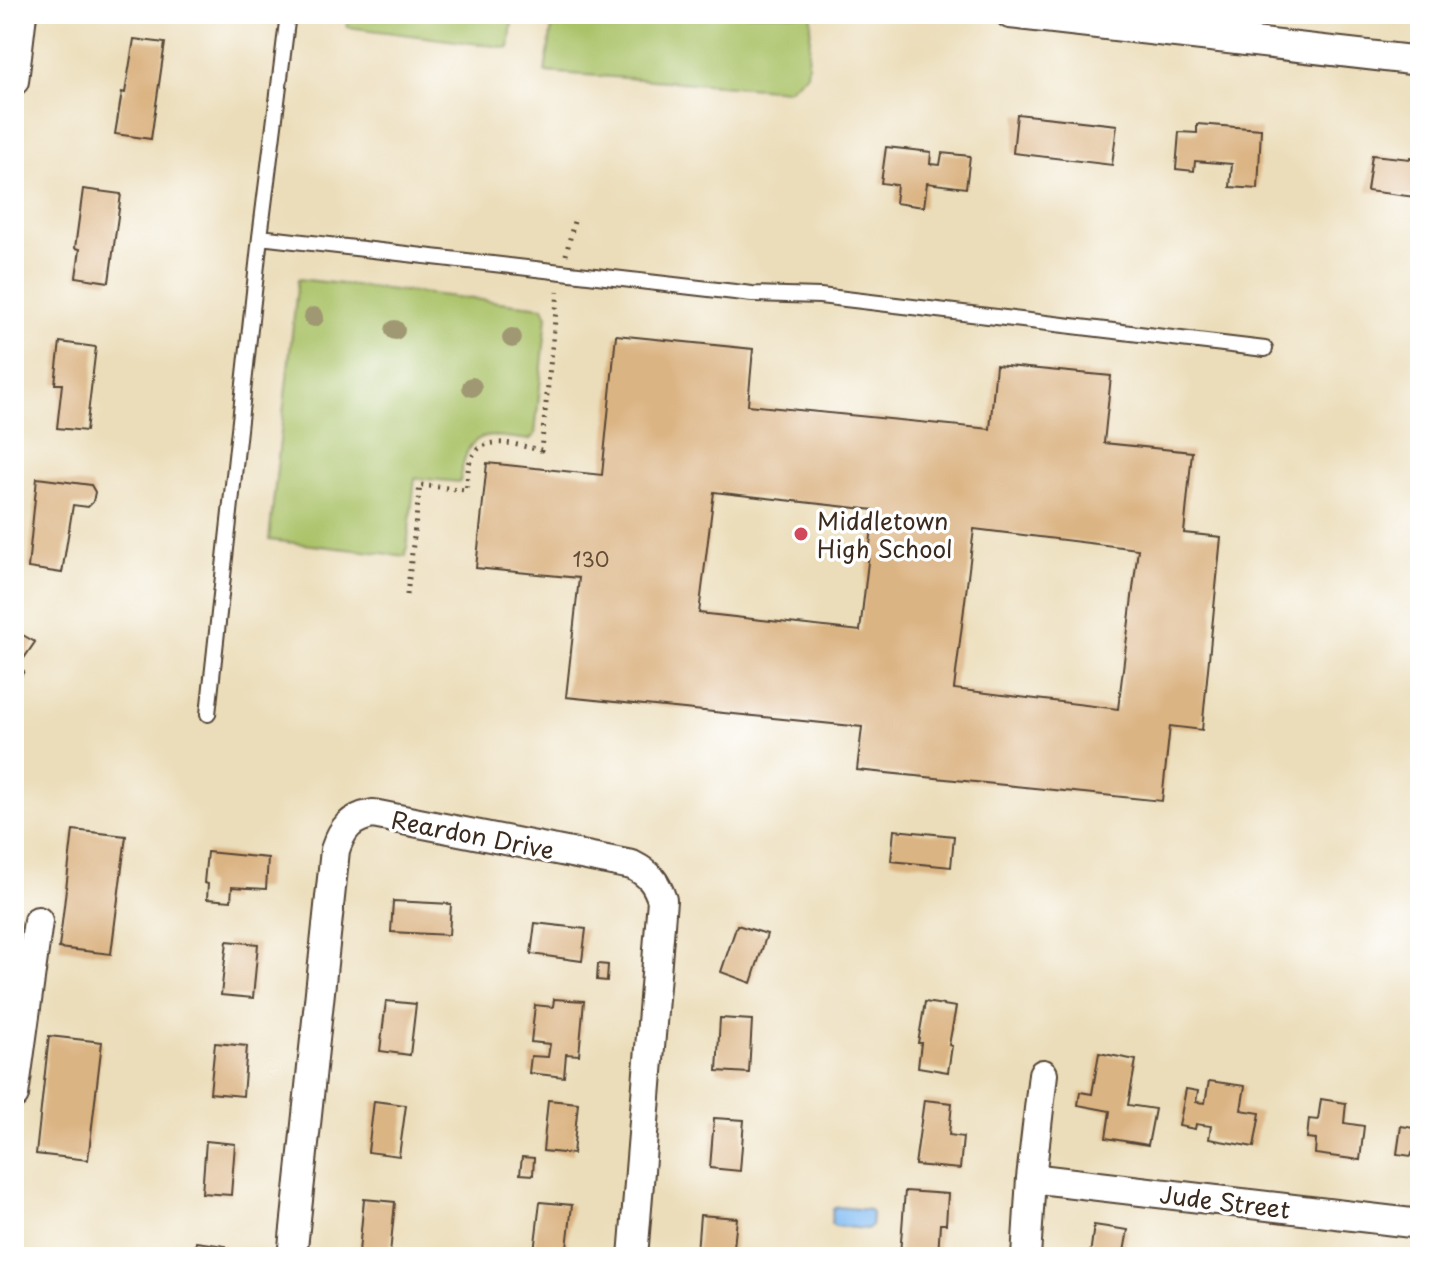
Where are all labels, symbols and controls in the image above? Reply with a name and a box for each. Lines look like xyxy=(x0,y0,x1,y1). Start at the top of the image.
place label: Middletown High School xyxy=(817,502,953,566)
marker: Middletown High School xyxy=(792,525,810,543)
house number: 130 xyxy=(573,544,609,574)
street label: Reardon Drive xyxy=(389,801,557,867)
street label: Jude Street xyxy=(1158,1175,1293,1227)

